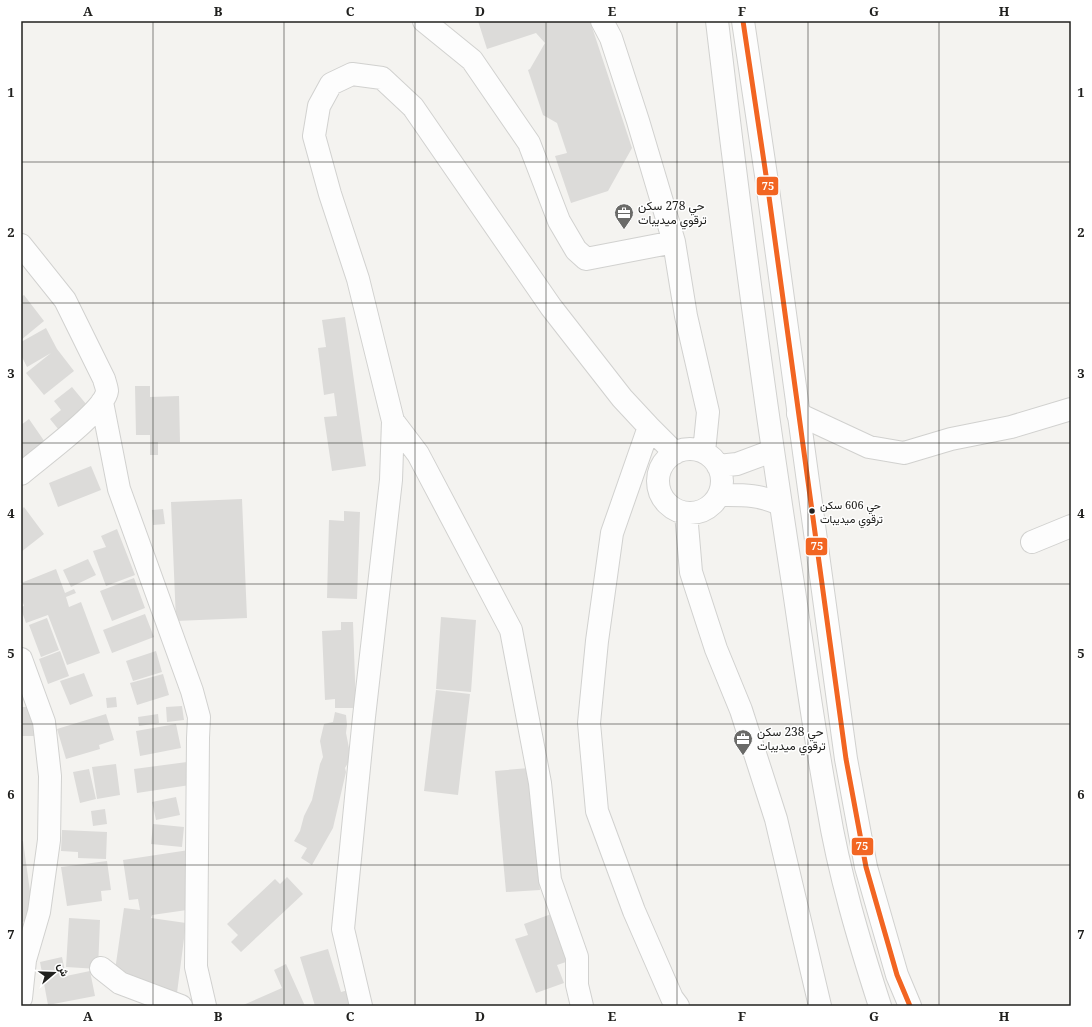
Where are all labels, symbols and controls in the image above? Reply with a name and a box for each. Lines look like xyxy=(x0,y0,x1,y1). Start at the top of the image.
text: A xyxy=(83,2,93,20)
text: B xyxy=(214,2,223,20)
text: C xyxy=(346,2,355,20)
text: D xyxy=(475,2,485,20)
text: E xyxy=(608,2,617,20)
text: F xyxy=(738,2,746,20)
text: G xyxy=(869,2,879,20)
text: H xyxy=(999,2,1010,20)
text: 1 xyxy=(7,83,15,101)
text: 1 xyxy=(1077,83,1085,101)
line badge: 75 xyxy=(756,176,779,196)
text: 75 xyxy=(762,178,774,193)
place label: حي 278 سكن ترقوي ميديبات xyxy=(638,197,707,230)
office icon: حي 278 سكن ترقوي ميديبات xyxy=(613,202,635,230)
text: 2 xyxy=(7,223,15,241)
text: 2 xyxy=(1077,223,1085,241)
text: 3 xyxy=(7,364,15,382)
text: 3 xyxy=(1077,364,1085,382)
place label: حي 606 سكن ترقوي ميديبات xyxy=(820,497,883,529)
text: 4 xyxy=(7,504,15,522)
text: 4 xyxy=(1077,504,1085,522)
marker: حي 606 سكن ترقوي ميديبات xyxy=(807,506,817,516)
line badge: 75 xyxy=(805,537,828,556)
text: 75 xyxy=(811,538,823,553)
text: 5 xyxy=(7,644,15,662)
text: 5 xyxy=(1077,644,1085,662)
place label: حي 238 سكن ترقوي ميديبات xyxy=(757,723,826,756)
office icon: حي 238 سكن ترقوي ميديبات xyxy=(732,728,754,756)
text: 6 xyxy=(7,785,15,803)
text: 6 xyxy=(1077,785,1085,803)
line badge: 75 xyxy=(851,837,874,856)
text: 75 xyxy=(856,838,868,853)
text: 7 xyxy=(7,925,15,943)
text: 7 xyxy=(1077,925,1085,943)
north arrow xyxy=(34,953,74,993)
text: ش xyxy=(55,961,73,978)
text: A xyxy=(83,1007,93,1025)
text: B xyxy=(214,1007,223,1025)
text: C xyxy=(346,1007,355,1025)
text: D xyxy=(475,1007,485,1025)
text: E xyxy=(608,1007,617,1025)
text: F xyxy=(738,1007,746,1025)
text: G xyxy=(869,1007,879,1025)
text: H xyxy=(999,1007,1010,1025)

